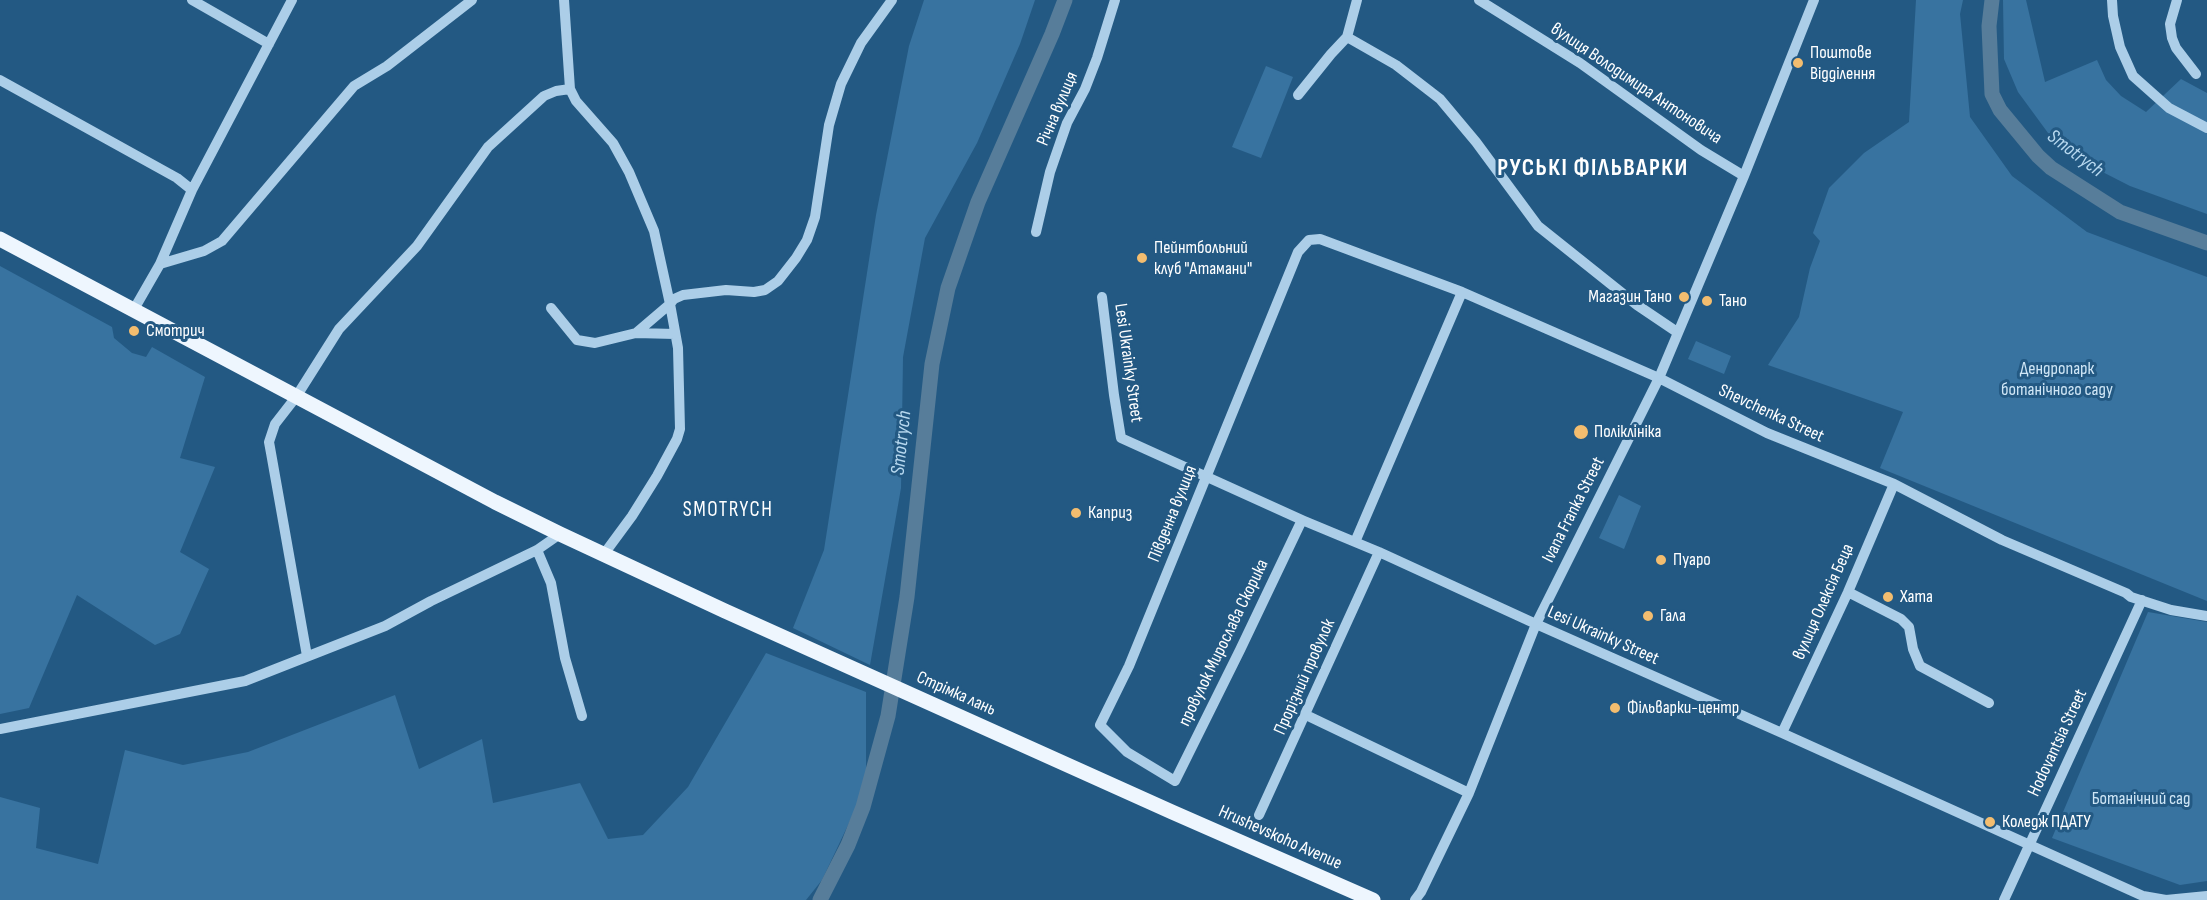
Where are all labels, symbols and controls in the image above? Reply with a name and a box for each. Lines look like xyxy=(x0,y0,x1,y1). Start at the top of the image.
street label: вулиця Володимира Антоновича xyxy=(1546,19,1726,149)
place label: Поштове Відділення xyxy=(1810,42,1875,84)
marker: Поштове Відділення xyxy=(1791,56,1805,70)
street label: Річна вулиця xyxy=(1033,69,1083,149)
water label: Smotrych xyxy=(2042,125,2108,183)
district label: РУСЬКІ ФІЛЬВАРКИ xyxy=(1497,155,1689,183)
place label: Пейнтбольний клуб "Атамани" xyxy=(1154,237,1252,280)
marker: Пейнтбольний клуб "Атамани" xyxy=(1135,251,1149,265)
place label: Магазин Тано xyxy=(1588,286,1672,308)
marker: Магазин Тано xyxy=(1677,290,1691,304)
place label: Тано xyxy=(1719,290,1747,312)
marker: Тано xyxy=(1700,294,1714,308)
street label: Lesi Ukrainky Street xyxy=(1109,302,1147,424)
place label: Смотрич xyxy=(146,320,205,342)
marker: Смотрич xyxy=(127,324,141,338)
park label: Дендропарк ботанічного саду xyxy=(2001,358,2113,400)
street label: Shevchenka Street xyxy=(1715,380,1827,448)
water label: Smotrych xyxy=(887,410,917,476)
place label: Поліклініка xyxy=(1594,421,1661,443)
marker: Поліклініка xyxy=(1572,423,1590,441)
street label: Ivana Franka Street xyxy=(1538,454,1610,566)
street label: Південна вулиця xyxy=(1144,463,1202,565)
district label: SMOTRYCH xyxy=(683,498,773,524)
place label: Каприз xyxy=(1088,502,1132,524)
marker: Каприз xyxy=(1069,506,1083,520)
street label: вулиця Олексія Беца xyxy=(1789,541,1859,663)
place label: Пуаро xyxy=(1673,549,1711,571)
marker: Пуаро xyxy=(1654,553,1668,567)
street label: провулок Мирослава Скорика xyxy=(1174,556,1274,730)
place label: Хата xyxy=(1900,586,1933,608)
marker: Хата xyxy=(1881,590,1895,604)
street label: Lesi Ukrainky Street xyxy=(1544,602,1662,670)
place label: Гала xyxy=(1660,605,1686,627)
marker: Гала xyxy=(1641,609,1655,623)
street label: Прорізний провулок xyxy=(1270,616,1340,738)
street label: Стрімка лань xyxy=(913,667,999,721)
street label: Hodovantsia Street xyxy=(2024,686,2092,800)
place label: Фільварки-центр xyxy=(1627,697,1739,719)
marker: Фільварки-центр xyxy=(1608,701,1622,715)
park label: Ботанічний сад xyxy=(2092,788,2190,810)
street label: Hrushevskoho Avenue xyxy=(1215,801,1345,875)
place label: Коледж ПДАТУ xyxy=(2002,811,2091,833)
marker: Коледж ПДАТУ xyxy=(1983,815,1997,829)

